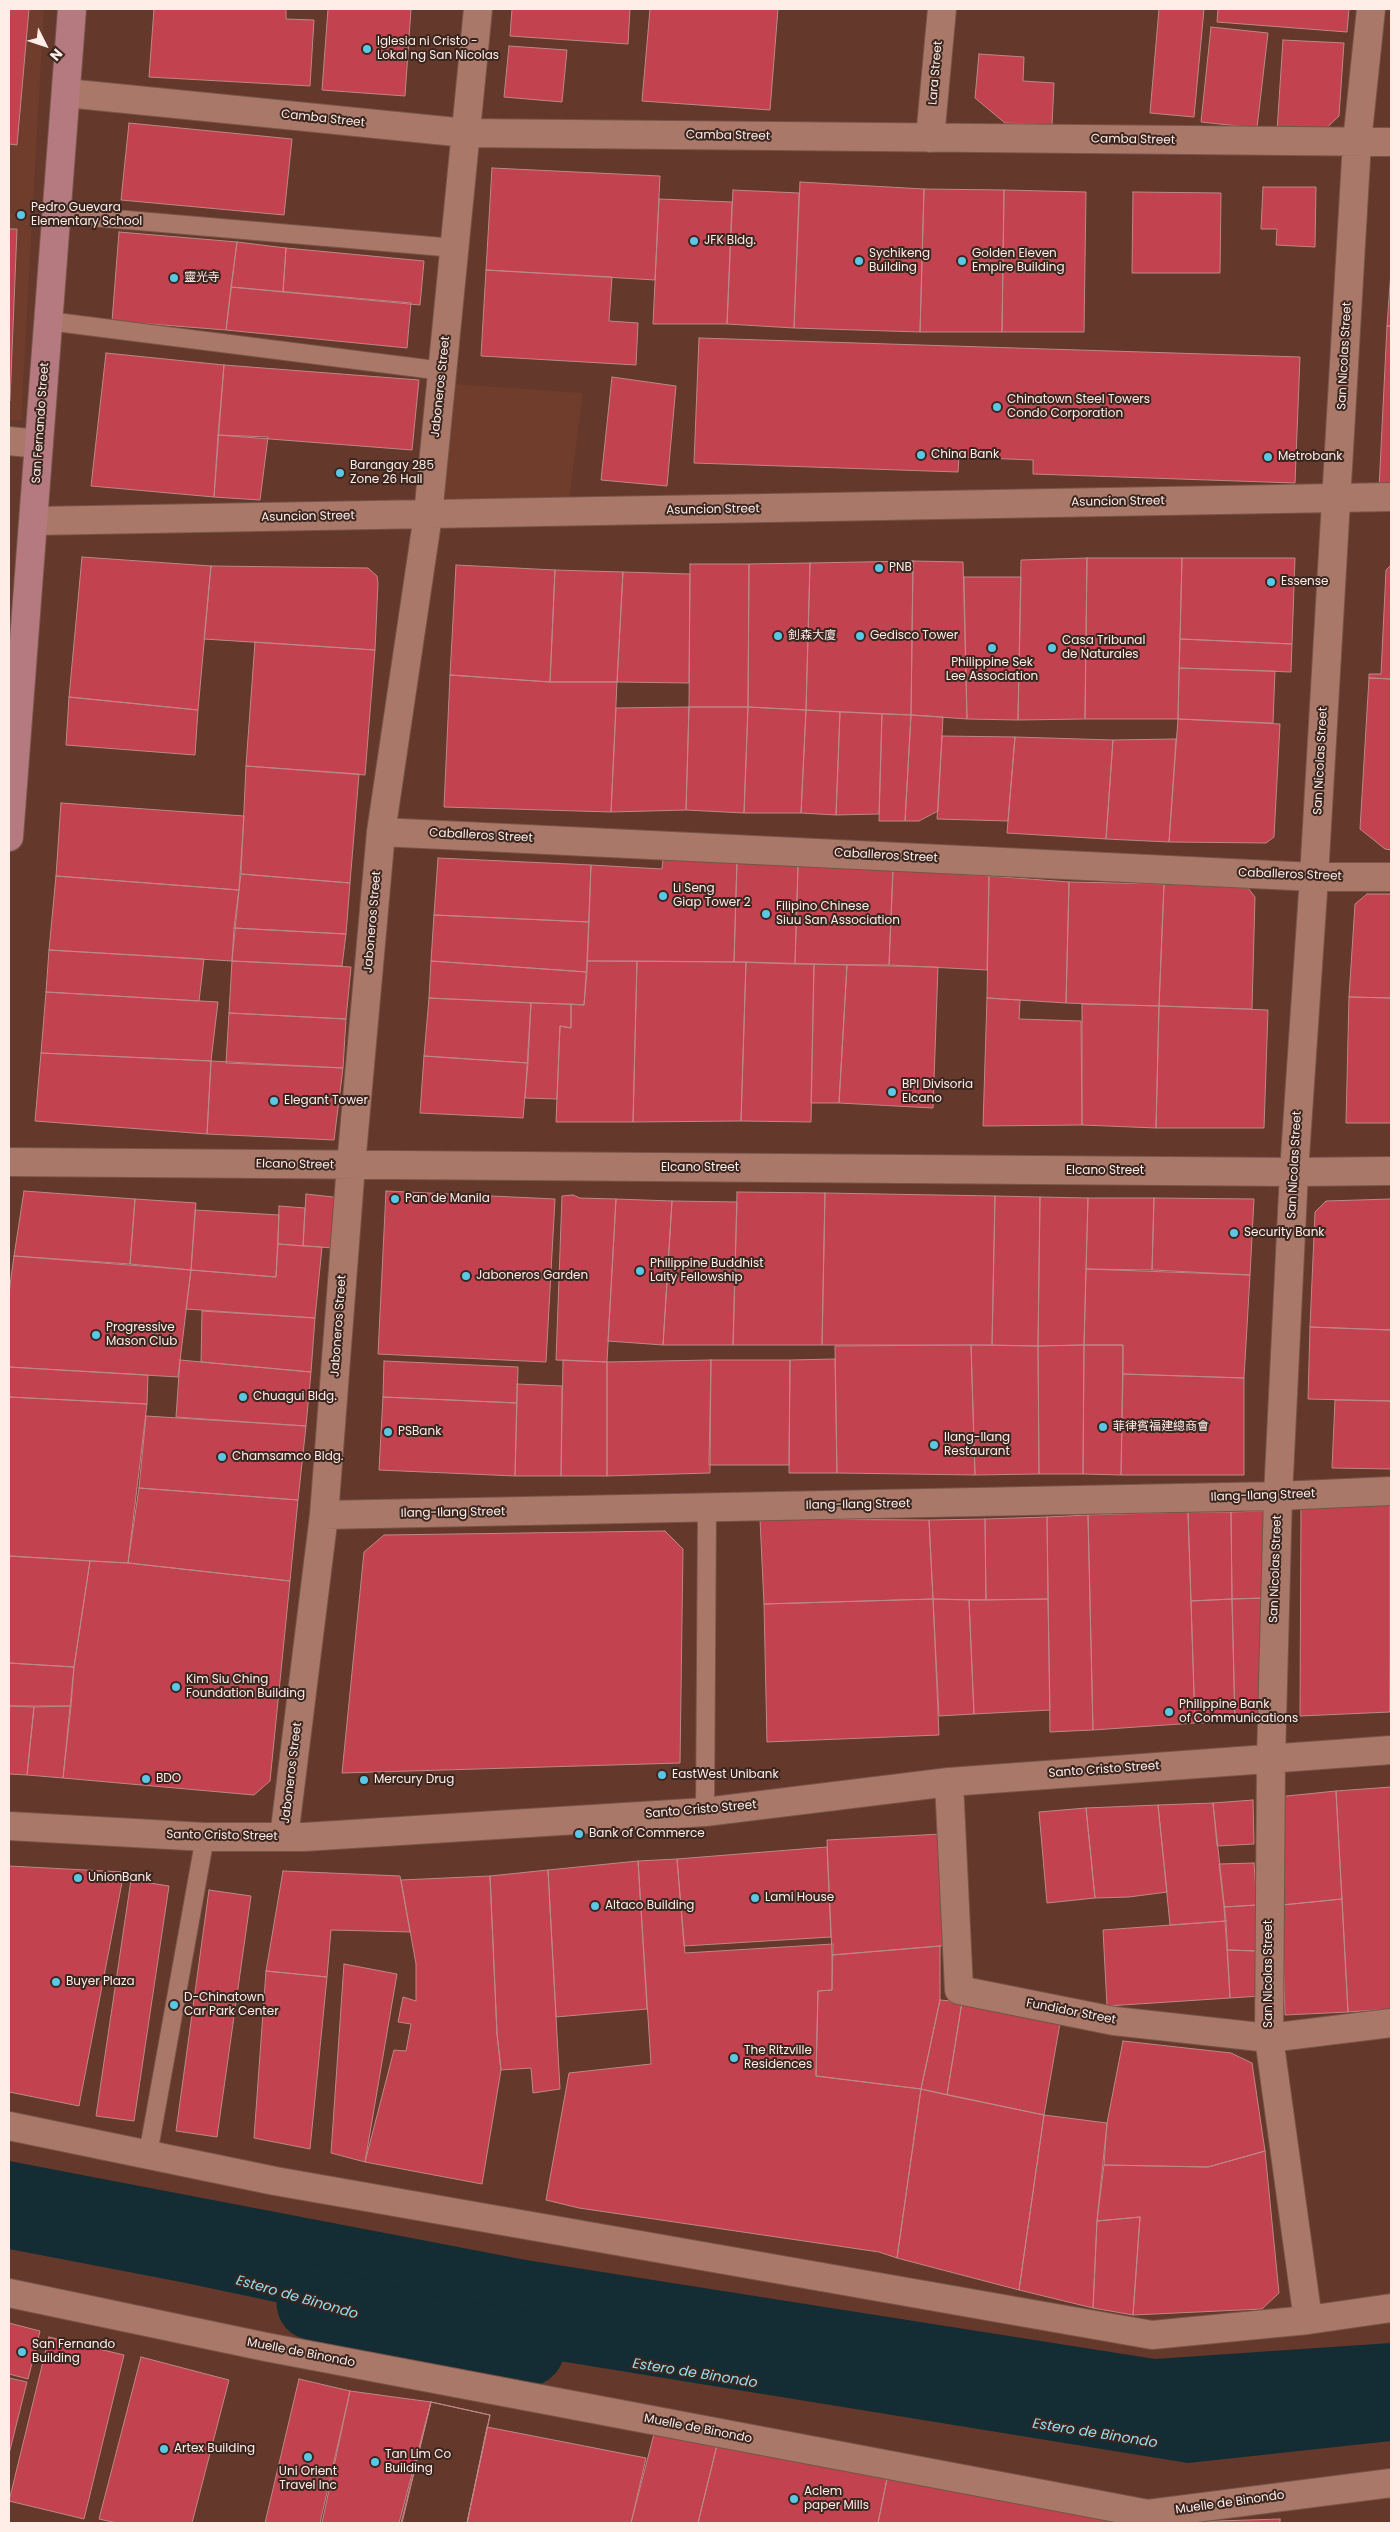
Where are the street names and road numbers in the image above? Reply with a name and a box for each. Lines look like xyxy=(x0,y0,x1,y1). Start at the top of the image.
street label: Lara Street xyxy=(926,40,946,106)
street label: Camba Street xyxy=(280,107,366,131)
street label: Camba Street xyxy=(686,128,770,144)
street label: Camba Street xyxy=(1091,132,1175,148)
street label: San Nicolas Street xyxy=(1335,302,1355,410)
street label: Jaboneros Street xyxy=(429,335,453,439)
street label: San Fernando Street xyxy=(30,362,52,484)
street label: Asuncion Street xyxy=(1071,494,1165,510)
street label: Asuncion Street xyxy=(666,502,760,518)
street label: Asuncion Street xyxy=(261,509,355,525)
street label: San Nicolas Street xyxy=(1311,707,1331,815)
street label: Caballeros Street xyxy=(429,826,533,846)
street label: Caballeros Street xyxy=(834,846,938,866)
street label: Caballeros Street xyxy=(1238,866,1342,884)
street label: Jaboneros Street xyxy=(361,870,385,974)
street label: San Nicolas Street xyxy=(1285,1111,1305,1219)
street label: Elcano Street xyxy=(256,1157,334,1173)
street label: Elcano Street xyxy=(661,1161,739,1175)
street label: Elcano Street xyxy=(1066,1164,1144,1178)
street label: Jaboneros Street xyxy=(328,1275,350,1377)
street label: Ilang-Ilang Street xyxy=(1210,1487,1316,1505)
street label: Ilang-Ilang Street xyxy=(806,1497,910,1513)
street label: Ilang-Ilang Street xyxy=(401,1505,505,1521)
street label: San Nicolas Street xyxy=(1267,1515,1285,1623)
street label: Jaboneros Street xyxy=(279,1721,305,1825)
street label: Santo Cristo Street xyxy=(1048,1759,1160,1781)
street label: Santo Cristo Street xyxy=(645,1798,757,1822)
street label: Santo Cristo Street xyxy=(166,1828,278,1844)
street label: San Nicolas Street xyxy=(1262,1920,1276,2028)
street label: Fundidor Street xyxy=(1025,1996,1117,2028)
street label: Muelle de Binondo xyxy=(246,2335,356,2371)
street label: Muelle de Binondo xyxy=(643,2411,753,2447)
street label: Muelle de Binondo xyxy=(1175,2488,1285,2518)

